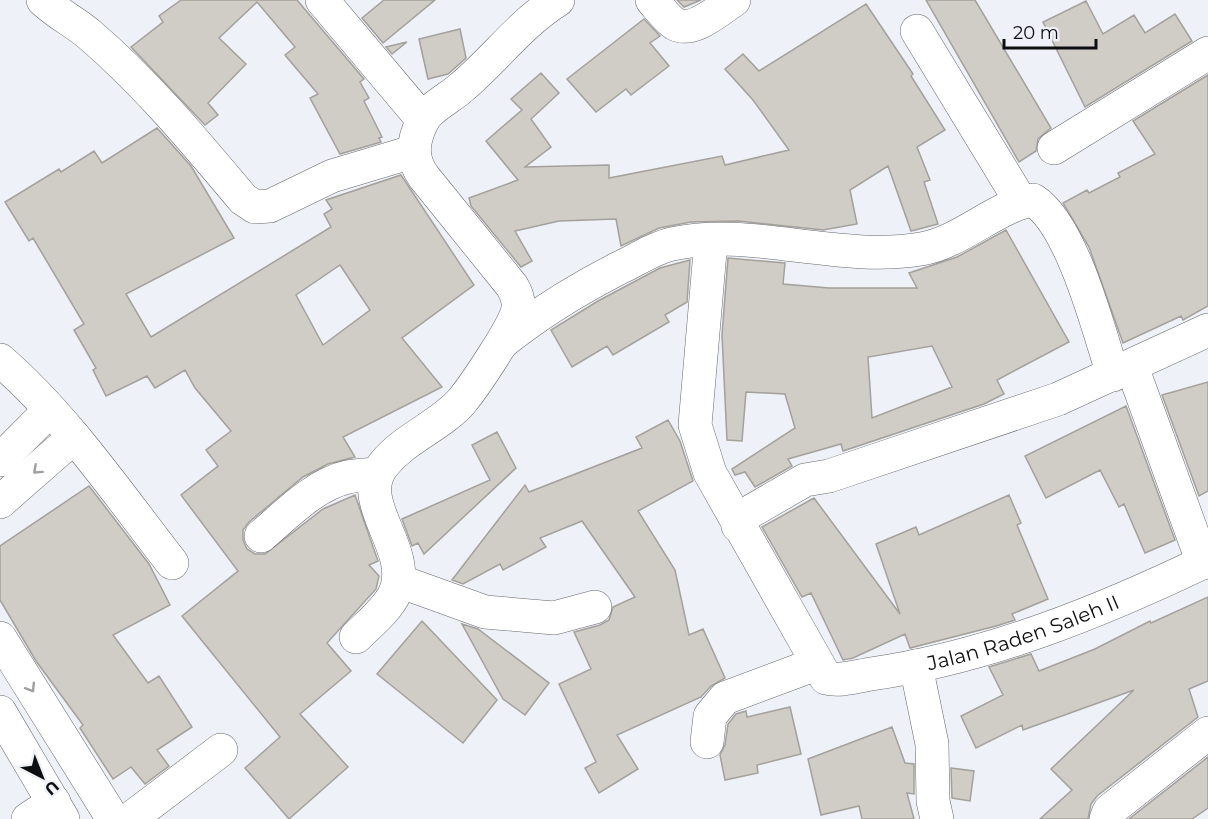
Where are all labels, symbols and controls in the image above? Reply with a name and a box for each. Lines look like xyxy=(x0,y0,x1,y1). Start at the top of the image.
scale bar xyxy=(1004,12,1096,50)
text: 20 m xyxy=(1013,22,1059,44)
one-way arrow xyxy=(33,463,44,474)
street label: Jalan Raden Saleh II xyxy=(924,590,1123,676)
one-way arrow xyxy=(24,682,36,692)
north arrow xyxy=(12,747,72,807)
text: U xyxy=(41,776,63,799)

